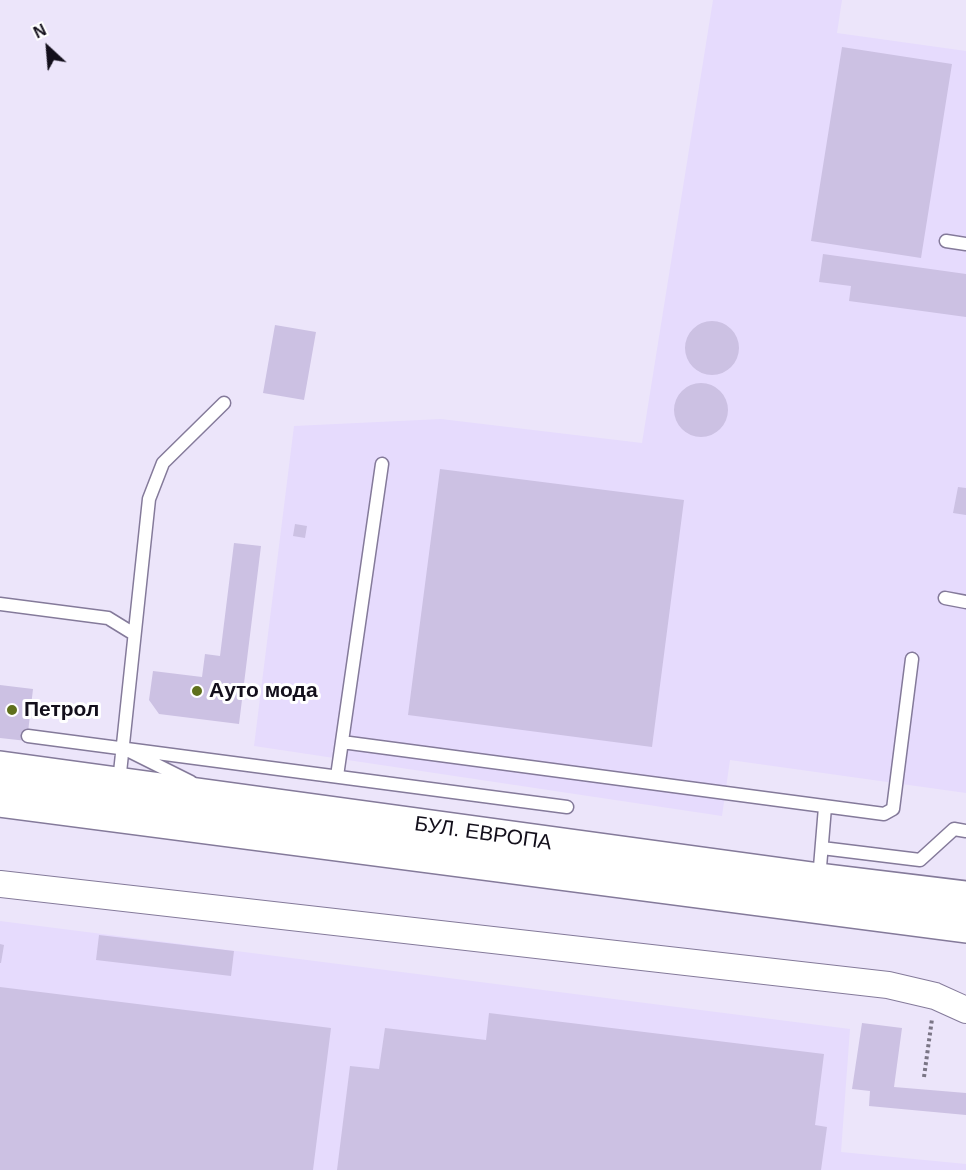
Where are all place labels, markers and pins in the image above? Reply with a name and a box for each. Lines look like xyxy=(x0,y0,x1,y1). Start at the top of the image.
place label: Ауто мода xyxy=(209,678,318,704)
marker: Ауто мода xyxy=(190,684,204,698)
place label: Петрол xyxy=(24,697,99,723)
marker: Петрол xyxy=(5,703,19,717)

